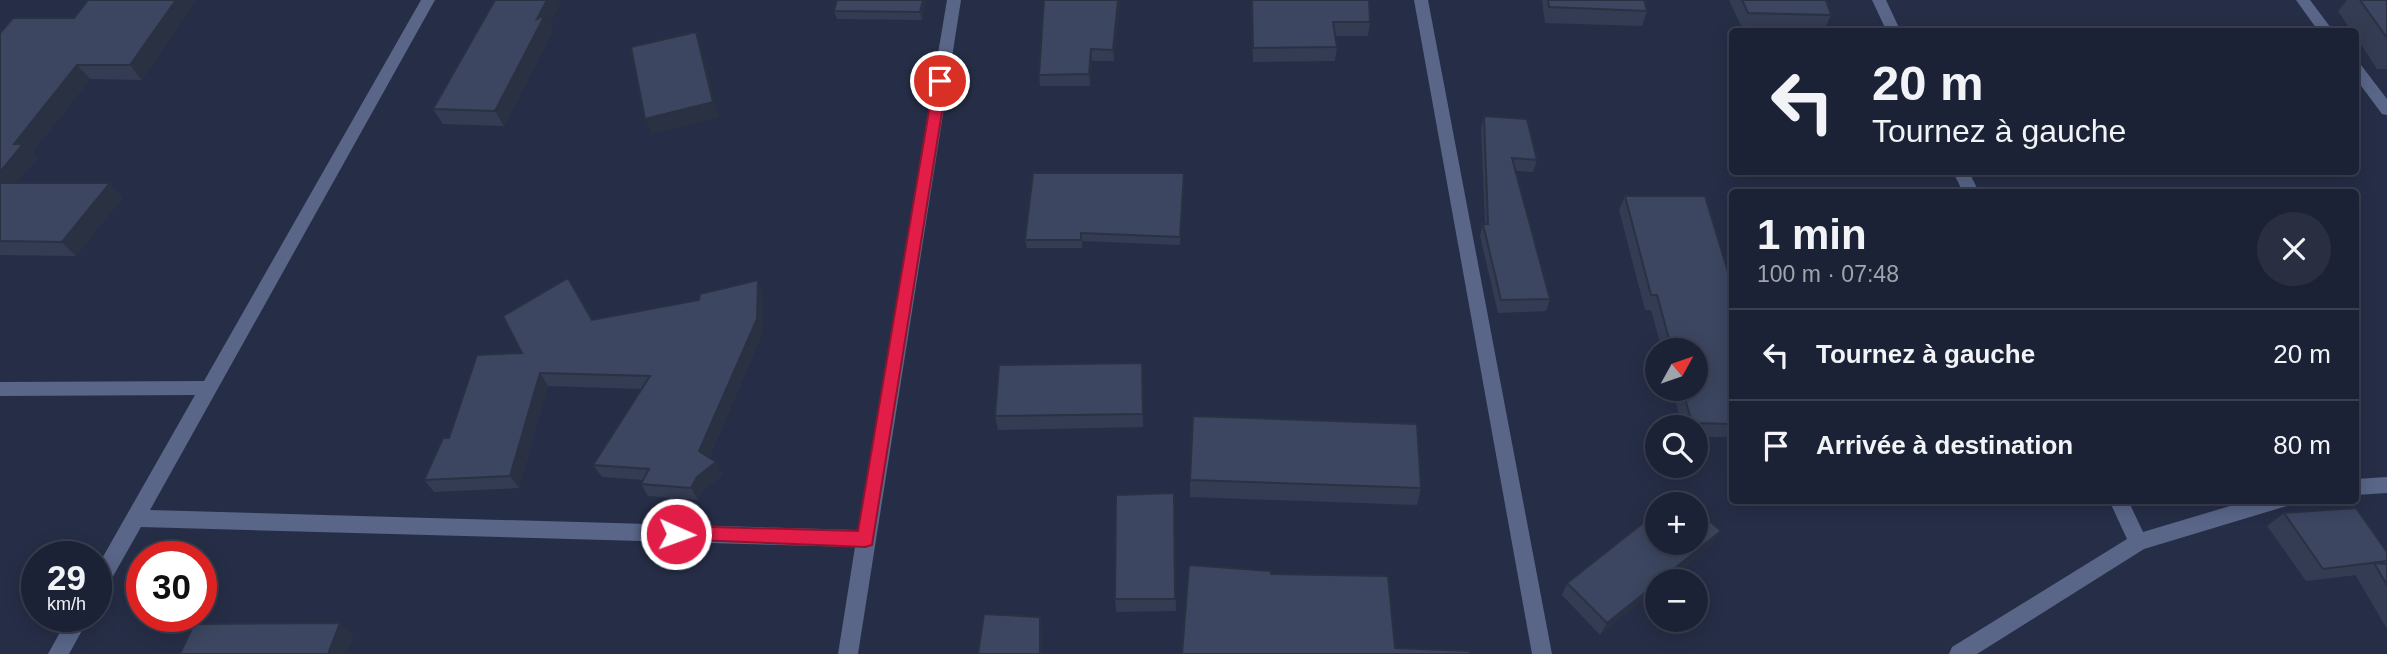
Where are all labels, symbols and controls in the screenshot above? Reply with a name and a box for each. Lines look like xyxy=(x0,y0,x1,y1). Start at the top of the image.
pin xyxy=(910,51,970,111)
icon: left xyxy=(1757,56,1848,147)
text: 20 m xyxy=(1872,56,1984,110)
icon: arrive xyxy=(921,62,959,100)
text: Tournez à gauche xyxy=(1872,113,2126,149)
text: 1 min xyxy=(1757,211,1867,258)
button: close xyxy=(2257,212,2331,286)
text: 100 m · 07:48 xyxy=(1757,261,1899,287)
icon: left xyxy=(1757,336,1795,374)
north arrow xyxy=(1645,338,1708,401)
map controls xyxy=(1645,338,1708,632)
text: Tournez à gauche xyxy=(1816,339,2035,369)
text: 20 m xyxy=(2273,339,2331,369)
button: search xyxy=(1645,415,1708,478)
icon: arrive xyxy=(1757,427,1795,465)
text: Arrivée à destination xyxy=(1816,430,2073,460)
text: 80 m xyxy=(2273,430,2331,460)
button: + xyxy=(1645,492,1708,555)
position arrow xyxy=(639,497,713,571)
speed limit sign: 30 xyxy=(126,541,217,632)
text: 29 xyxy=(47,558,86,597)
button: − xyxy=(1645,569,1708,632)
text: km/h xyxy=(47,594,86,614)

